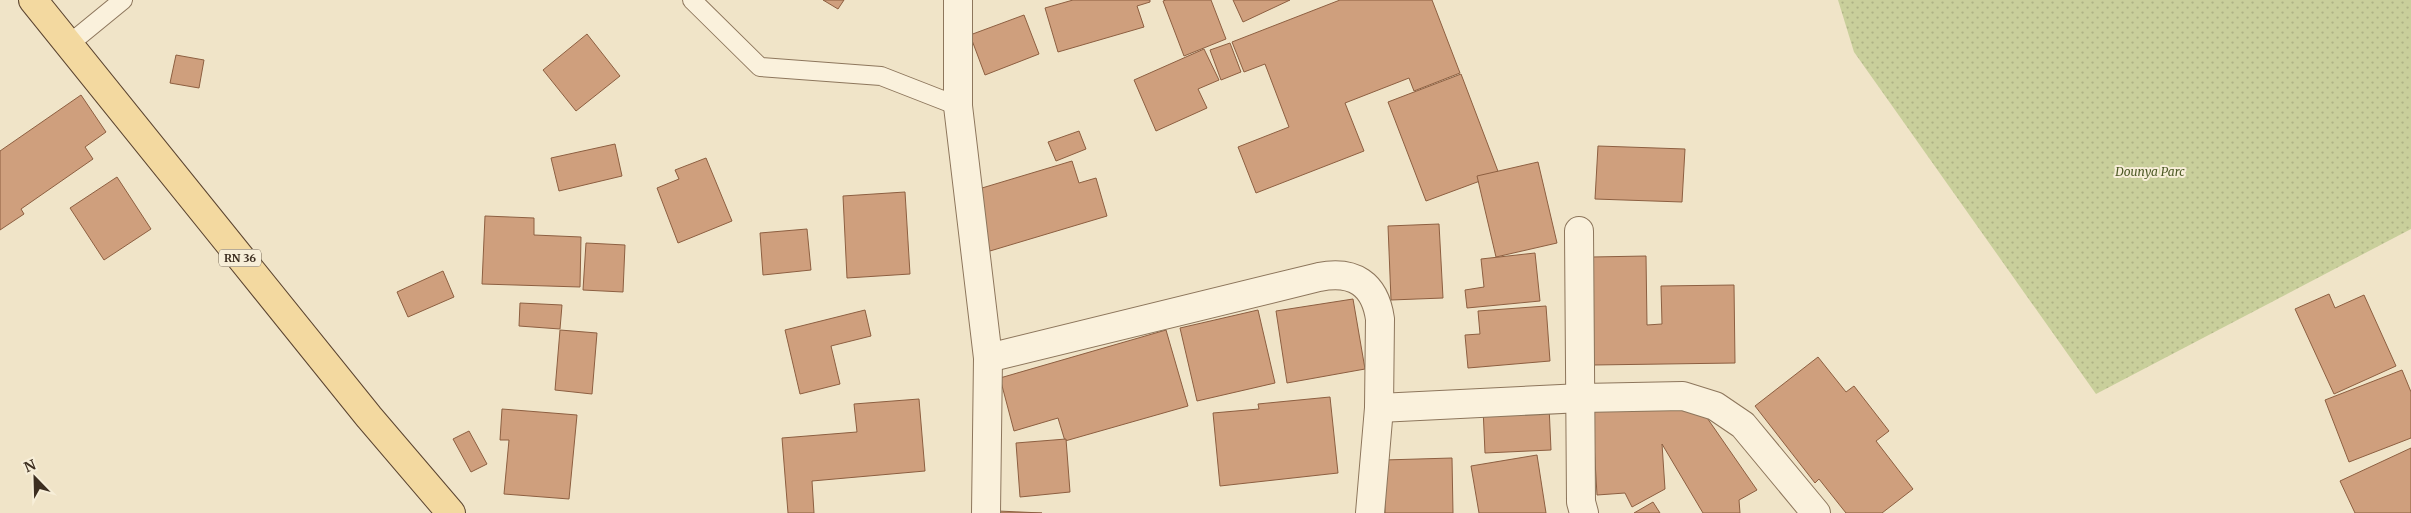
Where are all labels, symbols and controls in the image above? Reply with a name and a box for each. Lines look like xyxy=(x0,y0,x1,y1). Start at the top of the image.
park label: Dounya Parc xyxy=(2114,164,2185,179)
road number: RN 36 xyxy=(219,250,261,266)
north arrow xyxy=(10,453,60,503)
text: N xyxy=(21,456,39,476)

